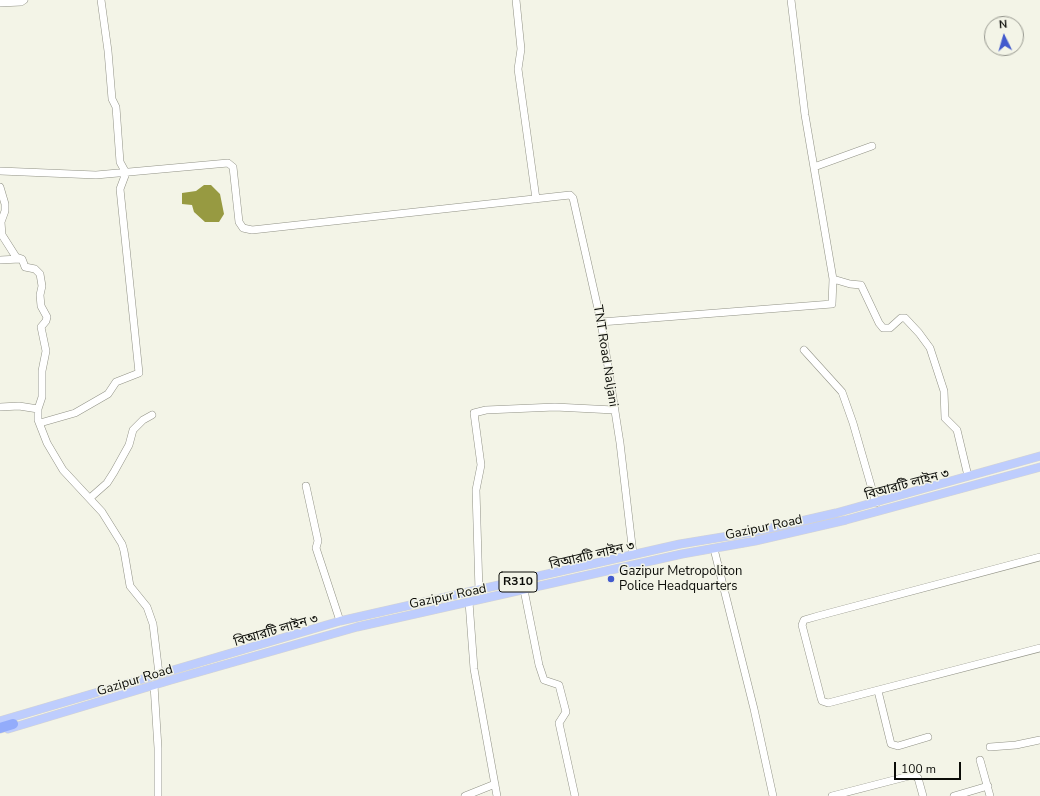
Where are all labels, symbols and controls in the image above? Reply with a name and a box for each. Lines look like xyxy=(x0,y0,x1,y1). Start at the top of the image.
north arrow xyxy=(984,16,1024,56)
text: N xyxy=(998,17,1008,32)
street label: TNT Road Naljani xyxy=(589,304,621,408)
street label: বিআরটি লাইন ৩ xyxy=(863,466,951,504)
street label: Gazipur Road xyxy=(724,512,804,544)
street label: বিআরটি লাইন ৩ xyxy=(548,539,636,573)
place label: Gazipur Metropoliton Police Headquarters xyxy=(619,564,742,595)
road number: R310 xyxy=(499,572,537,592)
marker: Gazipur Metropoliton Police Headquarters xyxy=(606,574,616,584)
street label: Gazipur Road xyxy=(408,581,488,613)
street label: বিআরটি লাইন ৩ xyxy=(232,612,320,650)
street label: Gazipur Road xyxy=(95,662,175,700)
scale bar xyxy=(896,754,963,780)
text: 100 m xyxy=(901,761,936,777)

